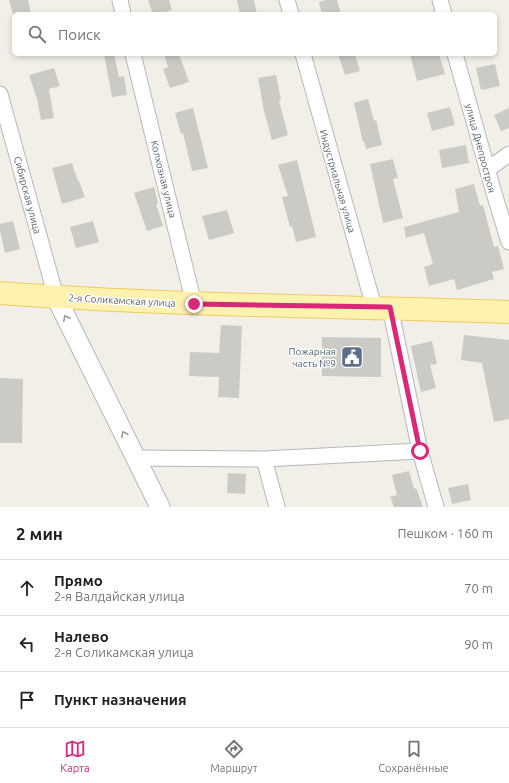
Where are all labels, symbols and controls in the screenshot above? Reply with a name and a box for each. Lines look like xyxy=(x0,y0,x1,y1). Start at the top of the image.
search box xyxy=(12,12,497,56)
icon: search xyxy=(26,23,48,45)
text: Поиск xyxy=(58,26,101,43)
street label: улица Днепростроя xyxy=(463,102,498,194)
street label: Индустриальная улица xyxy=(317,128,358,234)
street label: Колхозная улица xyxy=(149,139,178,219)
street label: Сибирская улица xyxy=(12,155,43,235)
street label: 2-я Соликамская улица xyxy=(68,292,176,309)
route end xyxy=(185,295,203,313)
one-way arrow xyxy=(63,314,71,322)
public building icon: Пожарная часть №9 xyxy=(339,344,365,370)
place label: Пожарная часть №9 xyxy=(289,346,336,369)
one-way arrow xyxy=(121,431,129,439)
route start xyxy=(411,442,429,460)
text: 2 мин xyxy=(16,524,63,543)
text: Пешком · 160 m xyxy=(397,526,493,540)
text: Прямо xyxy=(54,572,103,589)
icon: ahead xyxy=(16,577,38,599)
text: 70 m xyxy=(464,581,493,595)
text: 2-я Валдайская улица xyxy=(54,589,185,603)
text: Налево xyxy=(54,628,109,645)
icon: left xyxy=(16,633,38,655)
text: 90 m xyxy=(464,637,493,651)
text: 2-я Соликамская улица xyxy=(54,645,194,659)
icon: arrive xyxy=(16,689,38,711)
text: Пункт назначения xyxy=(54,691,187,708)
tab: Карта xyxy=(60,738,90,774)
tab: Маршрут xyxy=(210,738,258,774)
tab: Сохранённые xyxy=(378,738,449,774)

